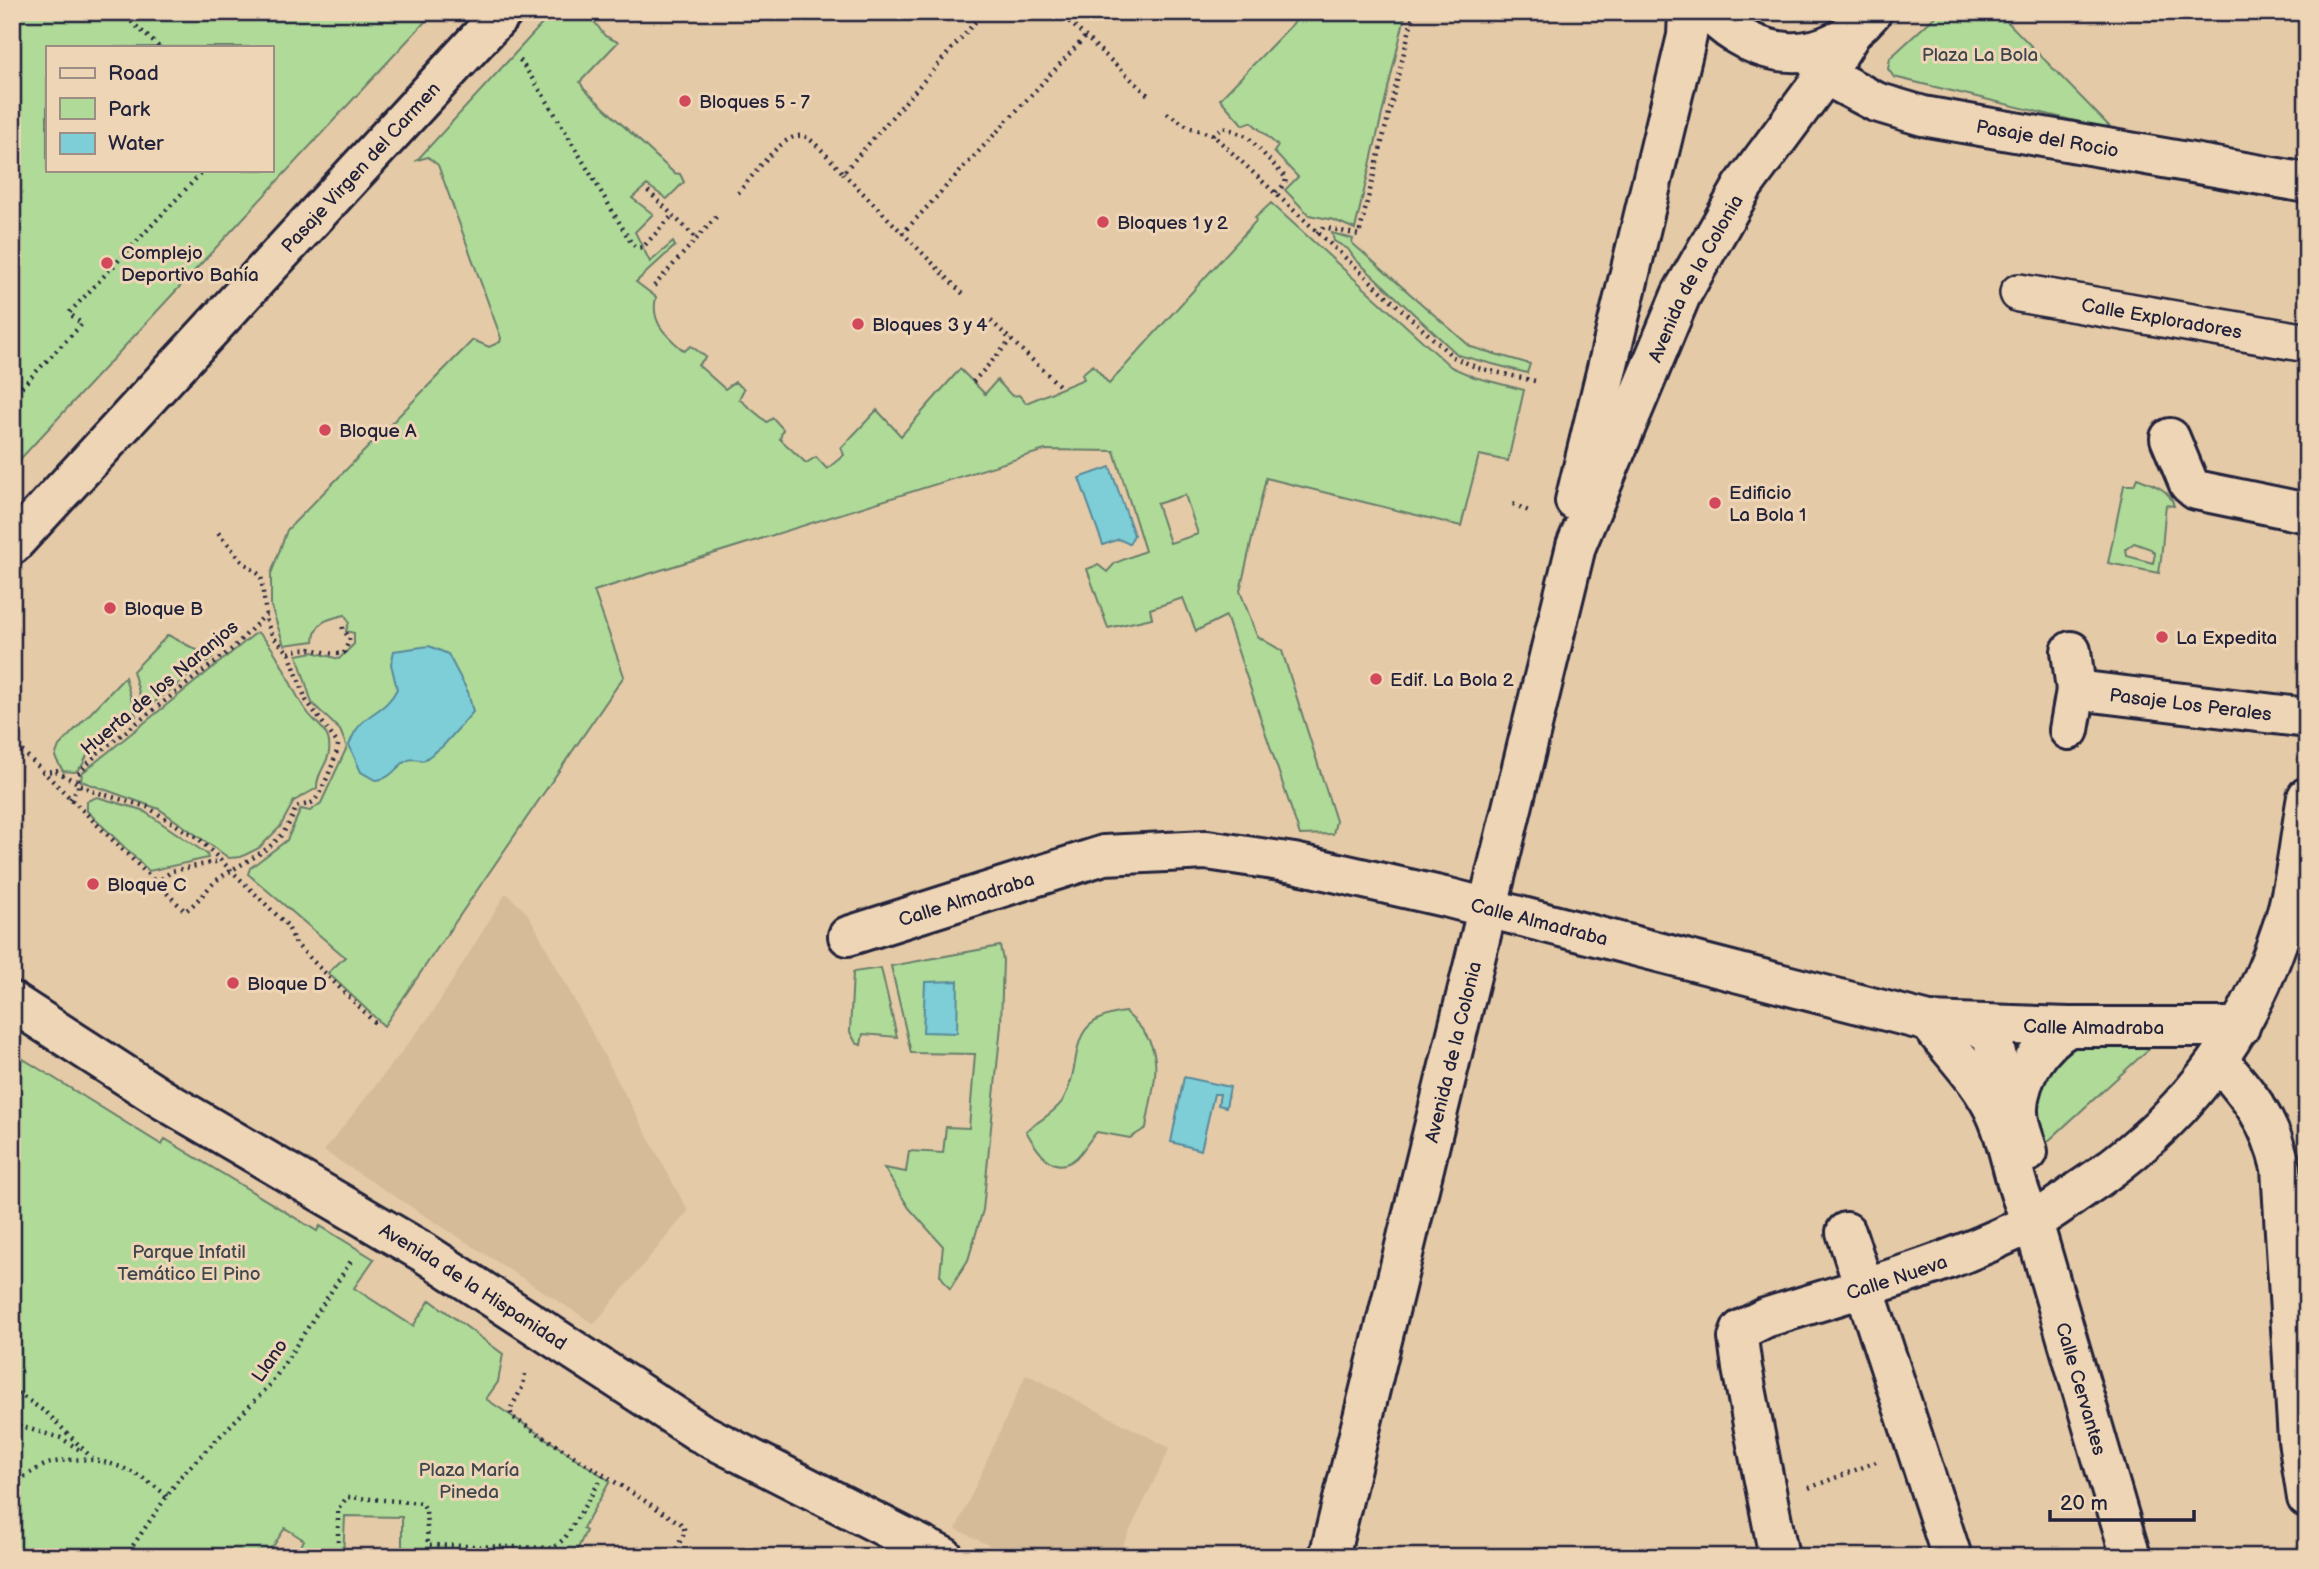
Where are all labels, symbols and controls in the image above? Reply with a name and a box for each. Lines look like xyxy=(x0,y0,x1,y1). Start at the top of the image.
park label: Plaza La Bola xyxy=(1922,44,2038,67)
legend xyxy=(46,46,273,172)
text: Road xyxy=(108,61,159,86)
street label: Pasaje Virgen del Carmen xyxy=(277,78,446,258)
place label: Bloques 5 - 7 xyxy=(699,91,810,114)
marker: Bloques 5 - 7 xyxy=(677,93,693,109)
text: Park xyxy=(108,97,151,122)
street label: Pasaje del Rocio xyxy=(1974,115,2120,163)
text: Water xyxy=(108,131,164,156)
street label: Avenida de la Colonia xyxy=(1644,191,1749,366)
place label: Bloques 1 y 2 xyxy=(1117,212,1229,235)
marker: Bloques 1 y 2 xyxy=(1095,214,1111,230)
place label: Complejo Deportivo Bahía xyxy=(121,242,259,287)
marker: Complejo Deportivo Bahía xyxy=(99,255,115,271)
street label: Calle Exploradores xyxy=(2080,294,2244,345)
place label: Bloques 3 y 4 xyxy=(872,314,988,337)
marker: Bloques 3 y 4 xyxy=(850,316,866,332)
place label: Bloque A xyxy=(339,420,417,443)
marker: Bloque A xyxy=(317,422,333,438)
place label: Edificio La Bola 1 xyxy=(1729,482,1806,527)
marker: Edificio La Bola 1 xyxy=(1707,495,1723,511)
place label: Bloque B xyxy=(124,598,203,621)
marker: Bloque B xyxy=(102,600,118,616)
street label: Huerta de los Naranjos xyxy=(77,616,243,761)
place label: La Expedita xyxy=(2176,627,2277,650)
marker: La Expedita xyxy=(2154,629,2170,645)
place label: Edif. La Bola 2 xyxy=(1390,669,1515,692)
marker: Edif. La Bola 2 xyxy=(1368,671,1384,687)
street label: Pasaje Los Perales xyxy=(2108,684,2273,727)
street label: Calle Almadraba xyxy=(896,868,1037,932)
place label: Bloque C xyxy=(107,874,187,897)
marker: Bloque C xyxy=(85,876,101,892)
street label: Calle Almadraba xyxy=(1468,894,1610,952)
street label: Avenida de la Colonia xyxy=(1421,959,1487,1145)
place label: Bloque D xyxy=(247,973,327,996)
marker: Bloque D xyxy=(225,975,241,991)
street label: Calle Almadraba xyxy=(2023,1015,2164,1040)
street label: Avenida de la Hispanidad xyxy=(375,1219,571,1356)
park label: Parque Infatil Temático El Pino xyxy=(117,1241,261,1286)
street label: Calle Nueva xyxy=(1844,1251,1951,1305)
street label: Calle Cervantes xyxy=(2050,1320,2111,1458)
street label: Llano xyxy=(247,1335,293,1387)
park label: Plaza María Pineda xyxy=(419,1459,519,1504)
scale bar xyxy=(2050,1478,2193,1522)
text: 20 m xyxy=(2060,1491,2108,1516)

